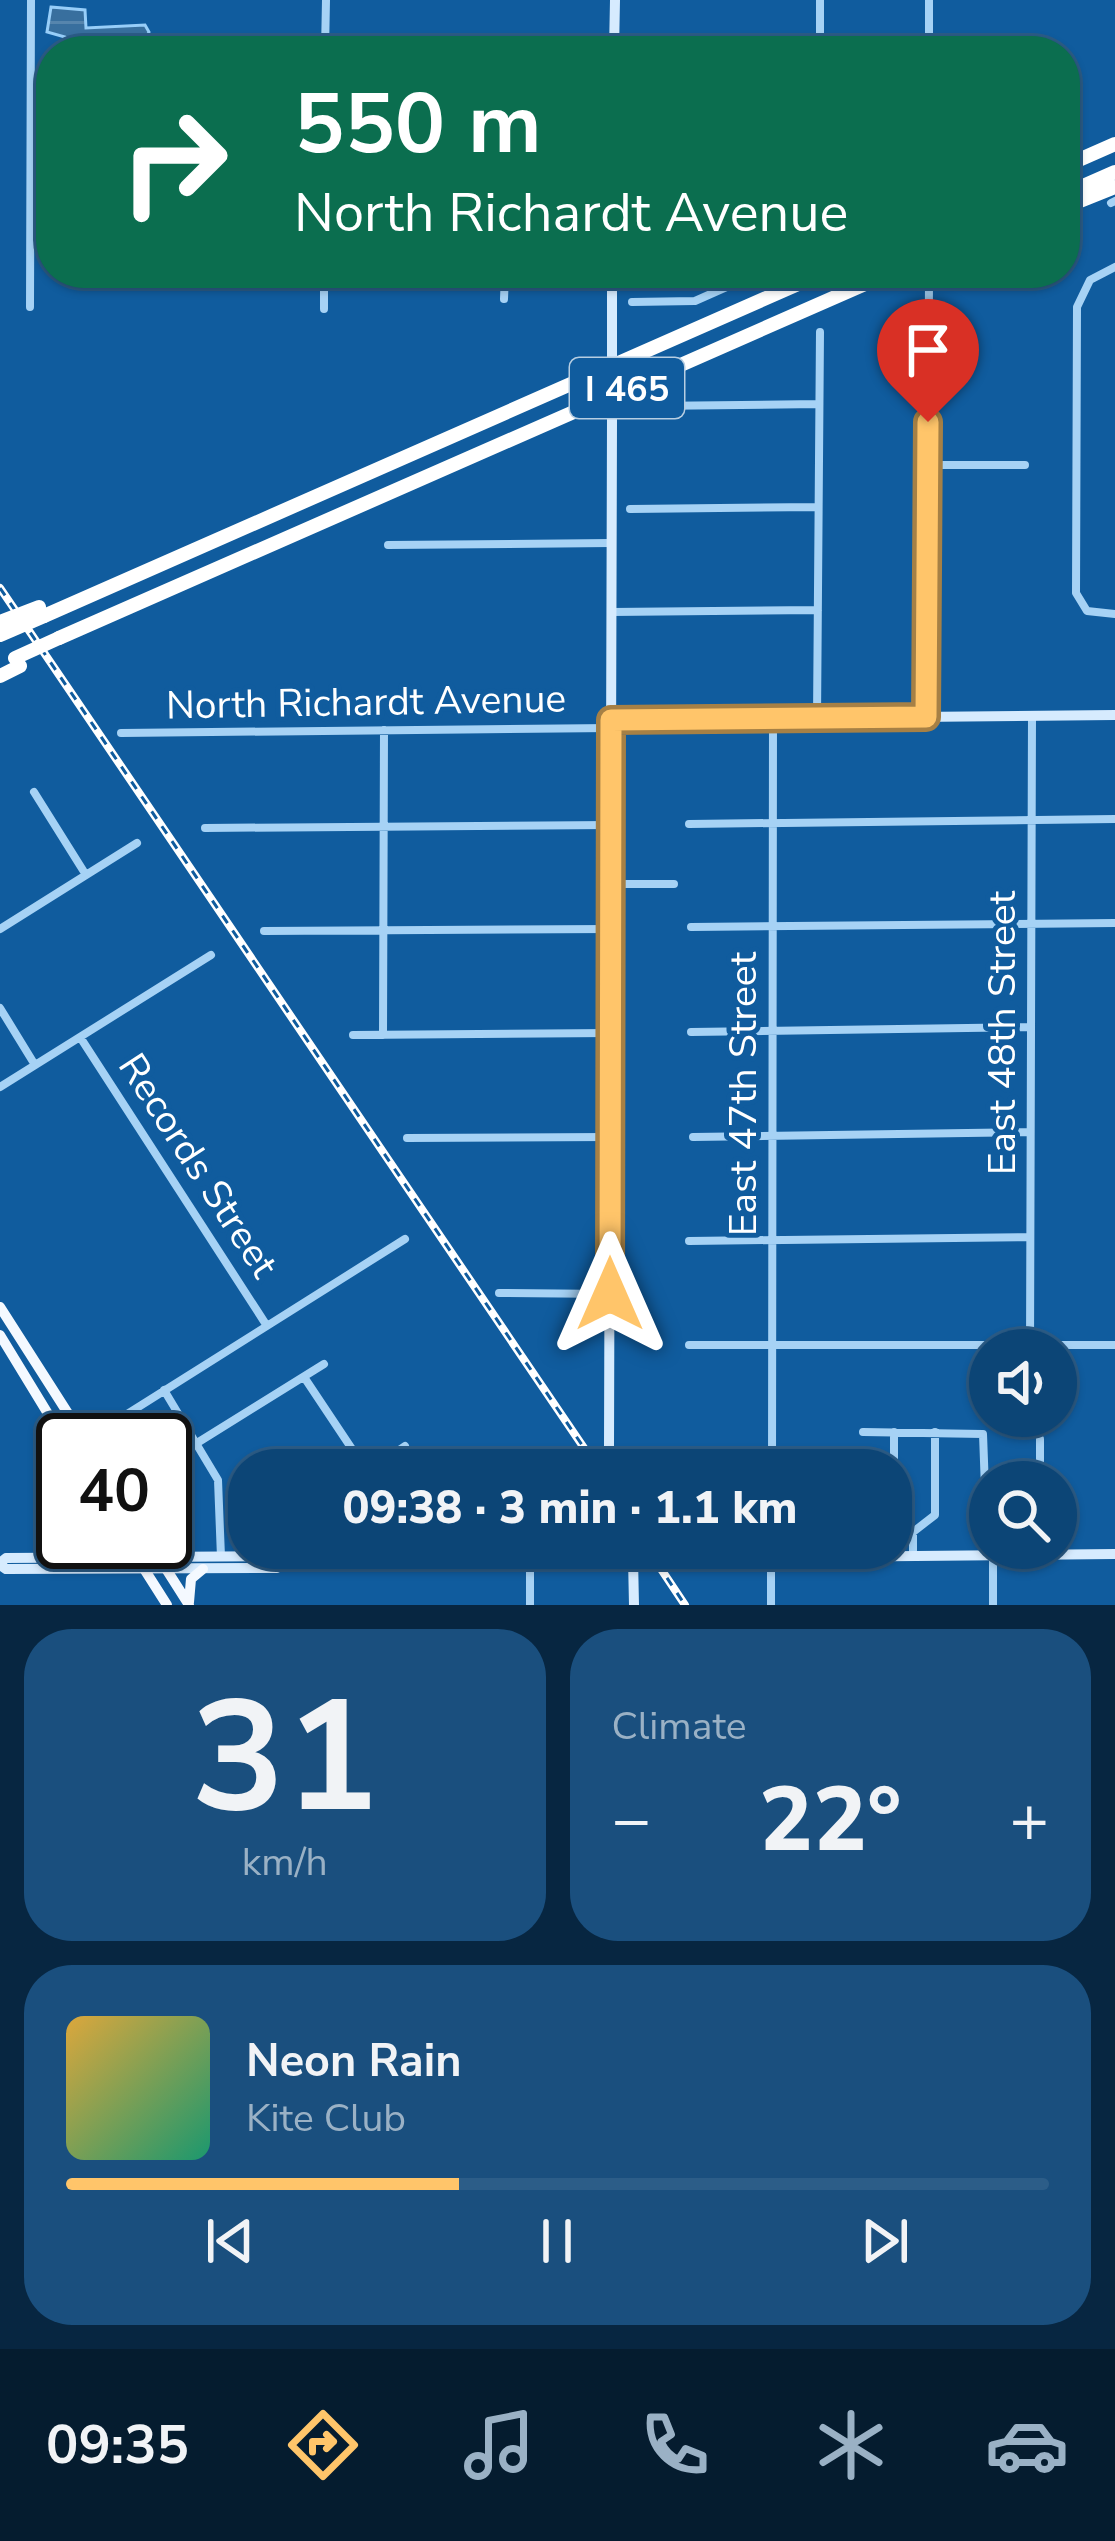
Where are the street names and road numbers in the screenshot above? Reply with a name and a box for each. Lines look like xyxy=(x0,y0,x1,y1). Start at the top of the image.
road number: I 465 xyxy=(570,358,684,418)
street label: North Richardt Avenue xyxy=(165,673,567,732)
street label: East 48th Street xyxy=(976,890,1029,1175)
street label: East 47th Street xyxy=(717,951,770,1236)
street label: Records Street xyxy=(105,1043,290,1288)

